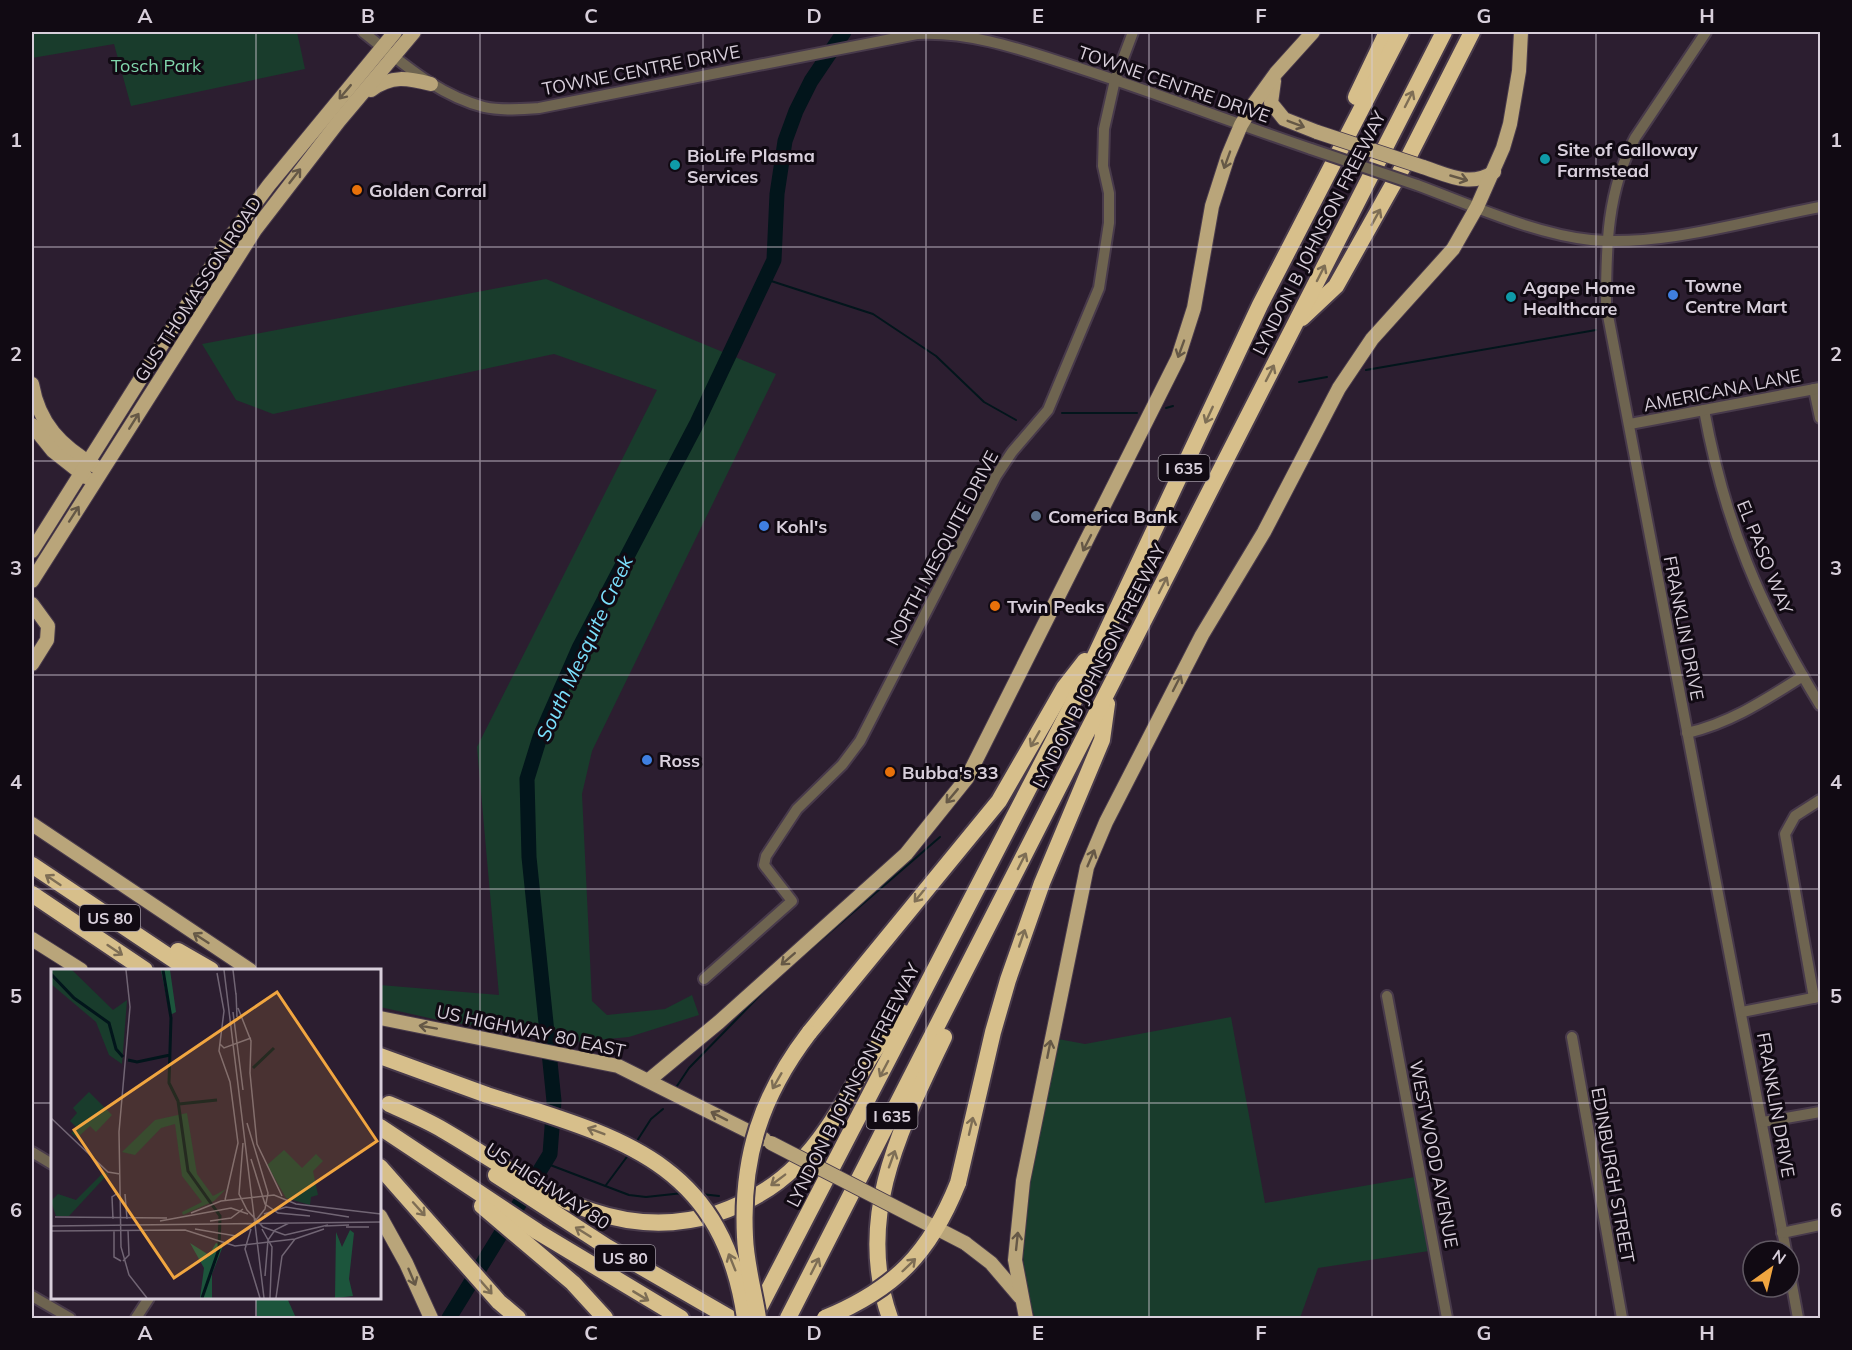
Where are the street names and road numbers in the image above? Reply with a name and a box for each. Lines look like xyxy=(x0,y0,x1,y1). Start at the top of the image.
street label: TOWNE CENTRE DRIVE xyxy=(540,40,742,100)
street label: TOWNE CENTRE DRIVE xyxy=(1075,40,1273,128)
street label: LYNDON B JOHNSON FREEWAY xyxy=(1247,106,1391,359)
street label: GUS THOMASSON ROAD xyxy=(129,192,267,386)
street label: AMERICANA LANE xyxy=(1641,363,1803,417)
street label: NORTH MESQUITE DRIVE xyxy=(881,447,1003,649)
road number: I 635 xyxy=(1158,455,1210,481)
street label: EL PASO WAY xyxy=(1732,497,1799,618)
street label: LYNDON B JOHNSON FREEWAY xyxy=(1027,539,1171,792)
street label: FRANKLIN DRIVE xyxy=(1659,554,1709,702)
road number: US 80 xyxy=(80,905,140,931)
street label: LYNDON B JOHNSON FREEWAY xyxy=(781,958,925,1211)
street label: US HIGHWAY 80 EAST xyxy=(434,1000,628,1062)
street label: FRANKLIN DRIVE xyxy=(1752,1031,1800,1179)
street label: WESTWOOD AVENUE xyxy=(1405,1058,1463,1250)
street label: EDINBURGH STREET xyxy=(1586,1086,1640,1265)
road number: I 635 xyxy=(866,1103,918,1129)
street label: US HIGHWAY 80 xyxy=(482,1137,614,1235)
road number: US 80 xyxy=(595,1245,655,1271)

